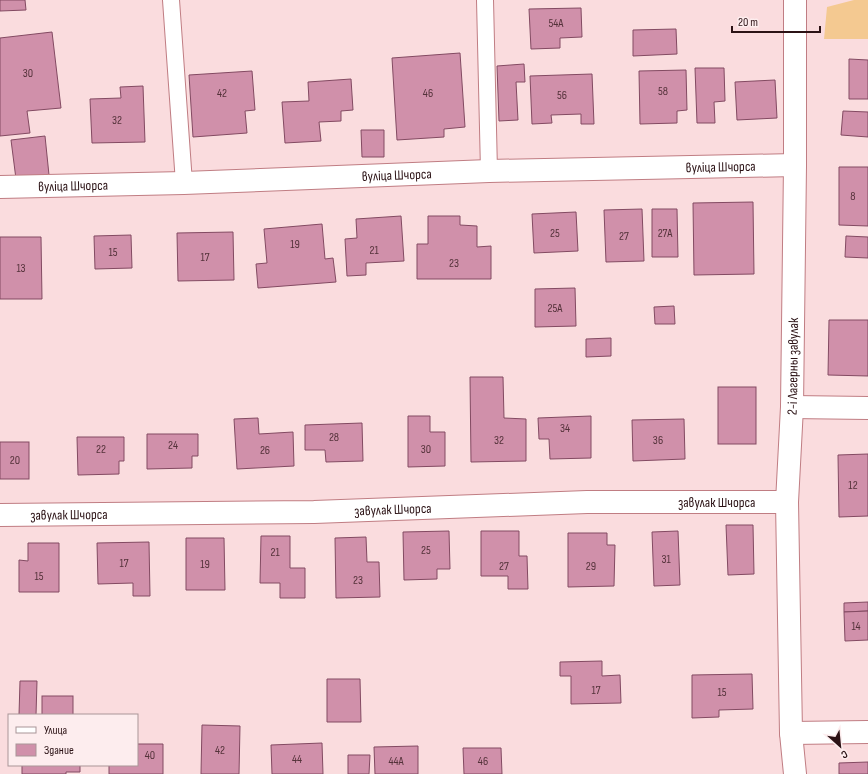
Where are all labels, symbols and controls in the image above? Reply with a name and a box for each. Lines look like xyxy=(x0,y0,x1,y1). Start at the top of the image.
scale bar xyxy=(732,8,820,34)
text: 20 m xyxy=(738,15,758,30)
house number: 54А xyxy=(548,16,564,31)
house number: 30 xyxy=(23,66,33,81)
house number: 58 xyxy=(658,84,668,99)
house number: 42 xyxy=(217,86,227,101)
house number: 46 xyxy=(423,86,433,101)
house number: 56 xyxy=(557,88,567,103)
house number: 32 xyxy=(112,113,122,128)
street label: вуліца Шчорса xyxy=(686,157,756,176)
street label: вуліца Шчорса xyxy=(362,165,432,184)
street label: вуліца Шчорса xyxy=(38,176,108,195)
house number: 8 xyxy=(850,189,856,204)
house number: 25 xyxy=(550,226,560,241)
house number: 27А xyxy=(658,226,673,241)
house number: 27 xyxy=(619,229,629,244)
house number: 19 xyxy=(290,237,300,252)
house number: 21 xyxy=(369,243,379,258)
house number: 15 xyxy=(108,245,118,260)
house number: 17 xyxy=(201,250,210,265)
house number: 23 xyxy=(449,256,459,271)
house number: 13 xyxy=(16,261,26,276)
house number: 25А xyxy=(548,301,563,316)
street label: 2-і Лагерны завулак xyxy=(783,317,802,415)
house number: 34 xyxy=(560,421,570,436)
house number: 28 xyxy=(329,430,339,445)
house number: 32 xyxy=(494,433,504,448)
house number: 36 xyxy=(653,433,663,448)
house number: 24 xyxy=(168,438,178,453)
house number: 22 xyxy=(96,442,106,457)
house number: 30 xyxy=(421,442,431,457)
house number: 26 xyxy=(260,443,270,458)
house number: 20 xyxy=(10,453,20,468)
house number: 12 xyxy=(848,478,858,493)
street label: завулак Шчорса xyxy=(678,494,755,511)
street label: завулак Шчорса xyxy=(354,499,432,519)
street label: завулак Шчорса xyxy=(30,505,108,523)
house number: 25 xyxy=(421,543,431,558)
house number: 21 xyxy=(270,545,280,560)
house number: 31 xyxy=(661,552,671,567)
house number: 17 xyxy=(120,556,129,571)
house number: 19 xyxy=(200,557,210,572)
house number: 27 xyxy=(499,559,509,574)
house number: 29 xyxy=(586,559,596,574)
house number: 15 xyxy=(34,569,44,584)
house number: 23 xyxy=(353,573,363,588)
house number: 14 xyxy=(851,619,861,634)
house number: 17 xyxy=(592,683,601,698)
house number: 15 xyxy=(717,685,727,700)
legend xyxy=(8,714,138,766)
text: Улица xyxy=(44,723,68,738)
north arrow xyxy=(820,726,860,766)
text: Здание xyxy=(44,743,74,758)
house number: 42 xyxy=(215,743,225,758)
text: С xyxy=(839,747,850,762)
house number: 40 xyxy=(145,748,155,763)
house number: 44 xyxy=(292,752,302,767)
house number: 44А xyxy=(388,754,404,769)
house number: 46 xyxy=(478,754,488,769)

